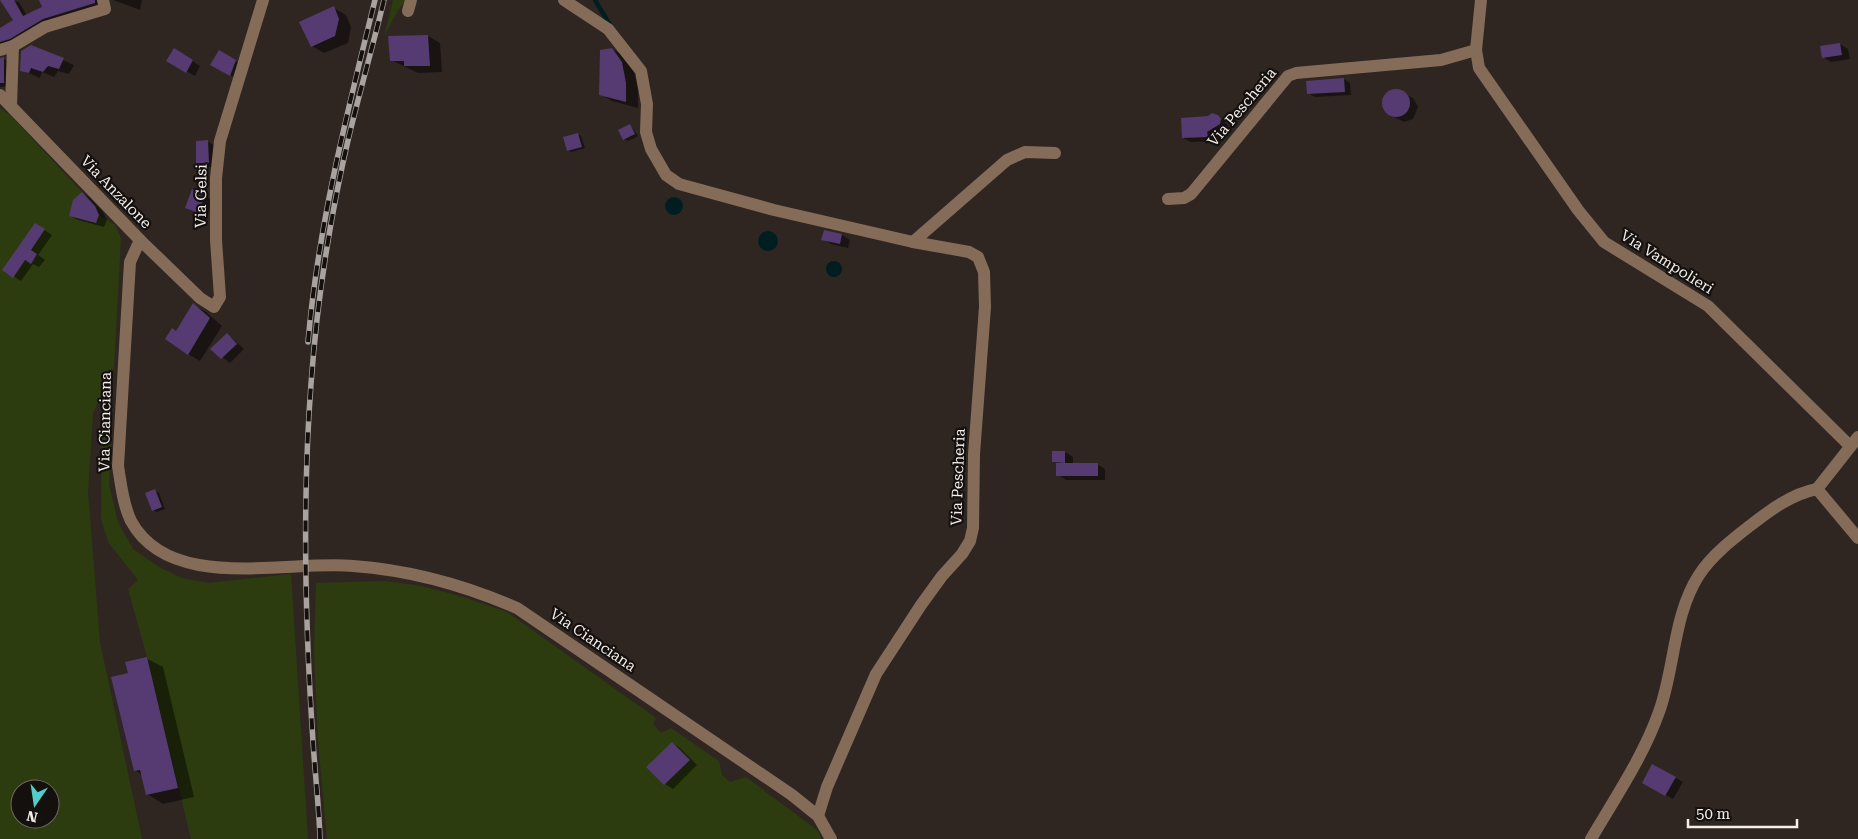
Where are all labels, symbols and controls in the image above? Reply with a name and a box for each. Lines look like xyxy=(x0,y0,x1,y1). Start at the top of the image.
street label: Via Pescheria xyxy=(1204,64,1280,150)
street label: Via Anzalone xyxy=(77,152,155,232)
street label: Via Gelsi xyxy=(191,164,211,228)
street label: Via Vampolieri xyxy=(1617,226,1717,298)
street label: Via Cianciana xyxy=(95,372,115,472)
street label: Via Pescheria xyxy=(947,428,969,526)
street label: Via Cianciana xyxy=(547,605,639,675)
north arrow xyxy=(10,779,60,829)
scale bar xyxy=(1688,796,1797,828)
text: 50 m xyxy=(1696,805,1731,823)
text: N xyxy=(25,808,39,826)

